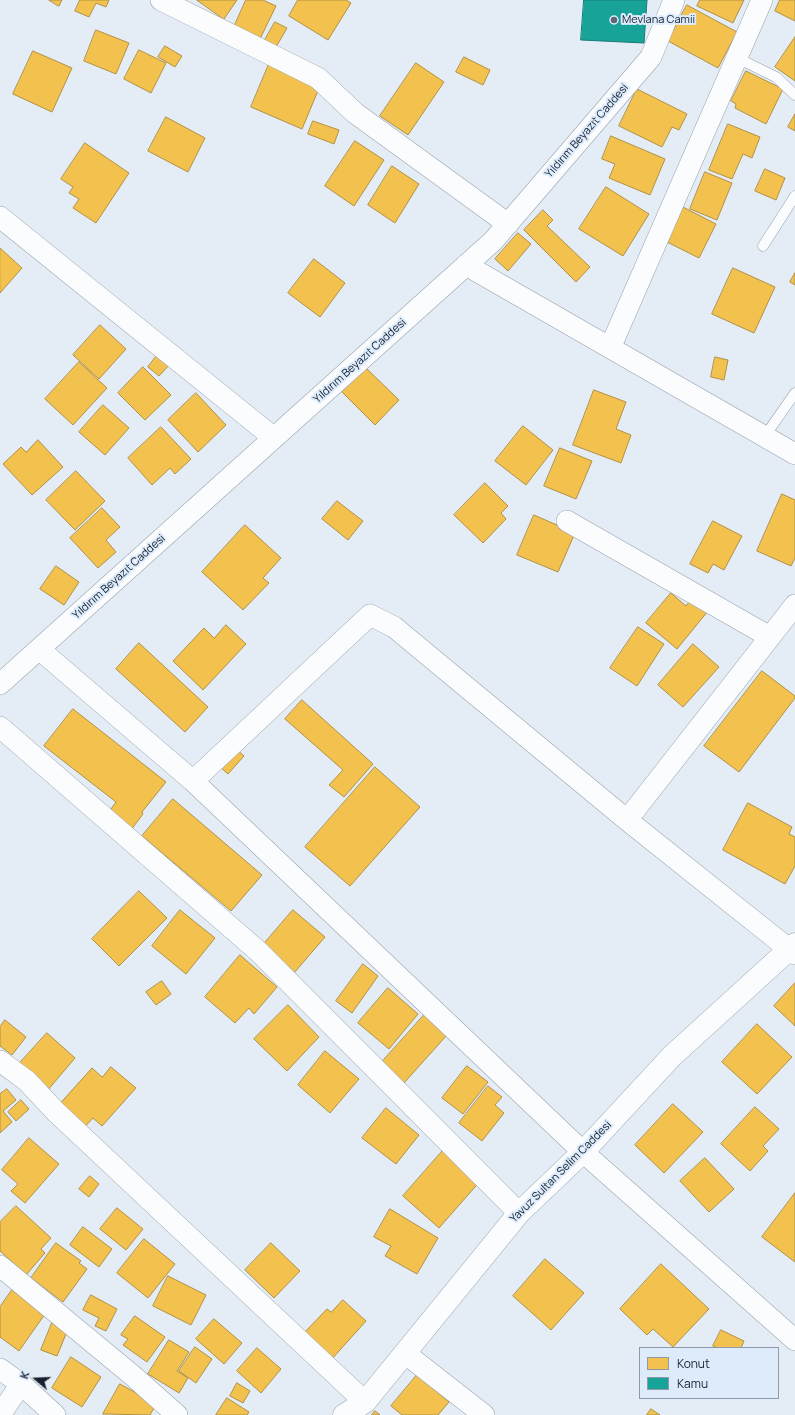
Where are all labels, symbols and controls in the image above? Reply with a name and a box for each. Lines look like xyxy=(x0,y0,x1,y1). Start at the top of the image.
place label: Mevlana Camii xyxy=(622,13,695,27)
marker: Mevlana Camii xyxy=(609,15,619,25)
street label: Yıldırım Beyazıt Caddesi xyxy=(543,81,631,181)
street label: Yıldırım Beyazıt Caddesi xyxy=(311,316,409,406)
street label: Yıldırım Beyazıt Caddesi xyxy=(70,532,168,622)
street label: Yavuz Sultan Selim Caddesi xyxy=(508,1119,614,1225)
legend xyxy=(639,1347,779,1399)
text: Konut xyxy=(677,1355,710,1372)
north arrow xyxy=(16,1359,56,1399)
text: K xyxy=(16,1369,32,1381)
text: Kamu xyxy=(677,1375,708,1392)

